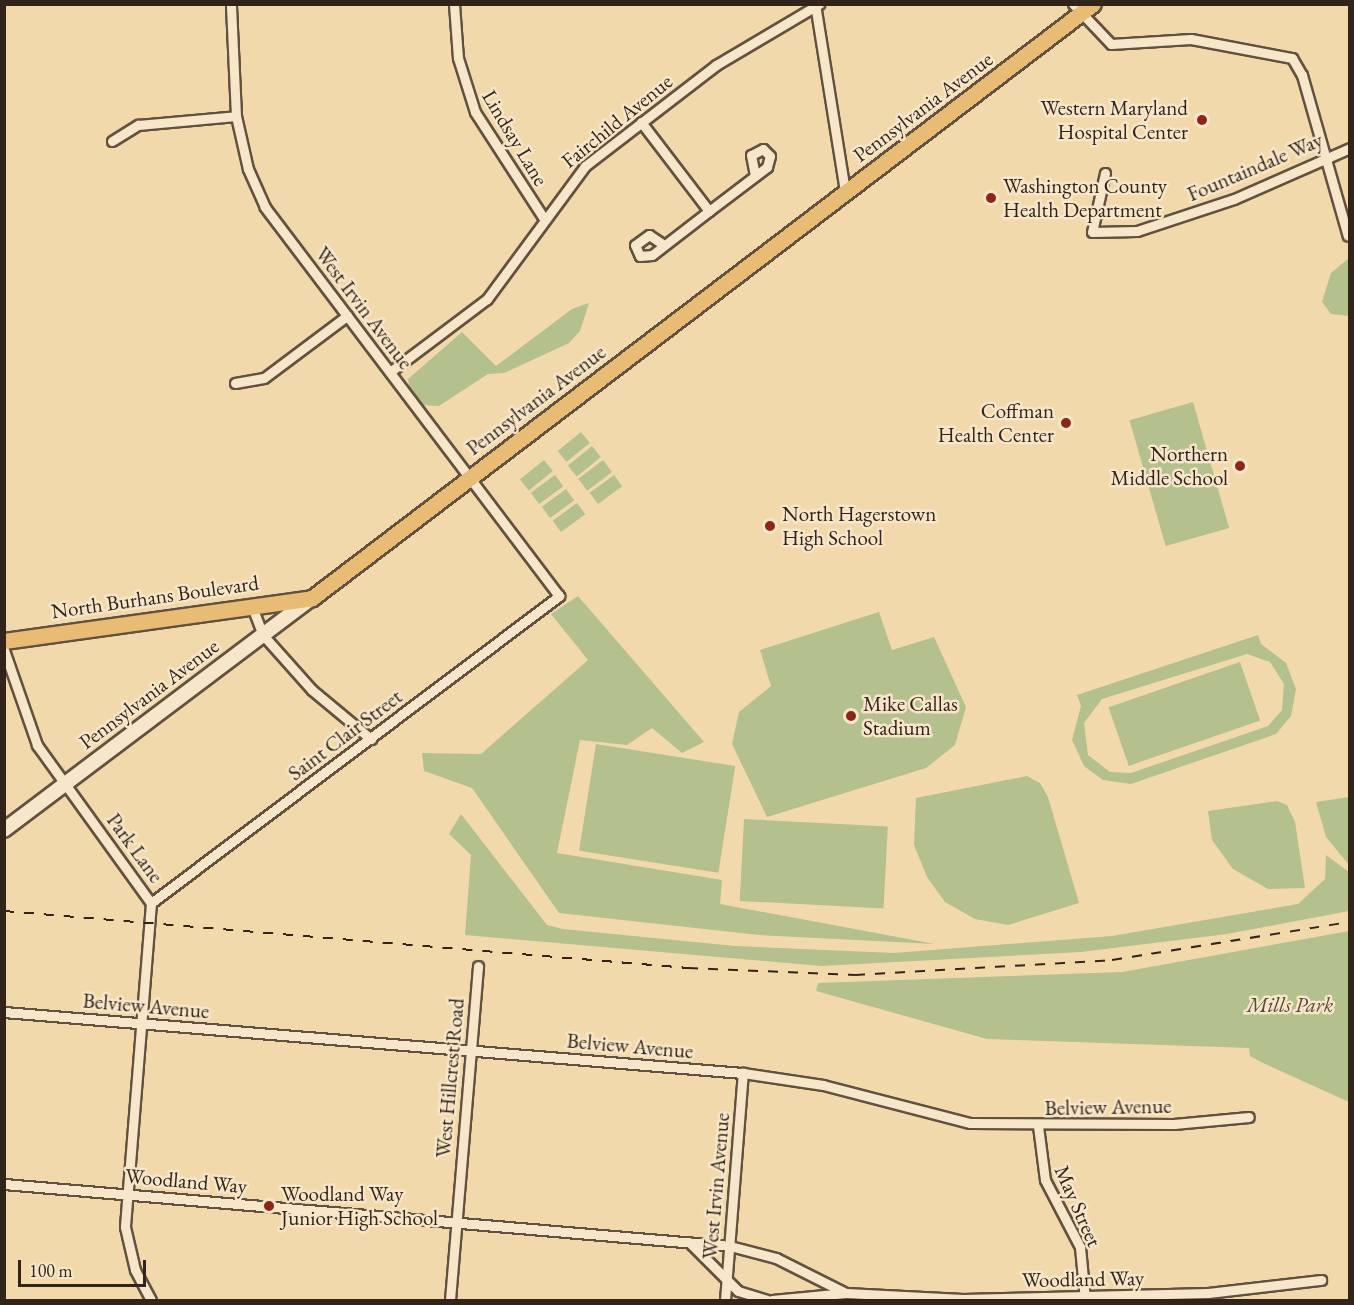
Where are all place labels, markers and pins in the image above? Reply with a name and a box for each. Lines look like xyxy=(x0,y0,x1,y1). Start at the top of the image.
place label: Western Maryland Hospital Center xyxy=(1041,95,1188,145)
marker: Western Maryland Hospital Center xyxy=(1193,111,1211,129)
place label: Washington County Health Department xyxy=(1003,173,1167,223)
marker: Washington County Health Department xyxy=(984,191,998,205)
place label: Coffman Health Center xyxy=(938,398,1054,448)
marker: Coffman Health Center xyxy=(1059,416,1073,430)
place label: Northern Middle School xyxy=(1111,441,1228,491)
marker: Northern Middle School xyxy=(1233,459,1247,473)
place label: North Hagerstown High School xyxy=(782,501,936,551)
marker: North Hagerstown High School xyxy=(763,519,777,533)
place label: Mike Callas Stadium xyxy=(863,691,958,741)
marker: Mike Callas Stadium xyxy=(844,709,858,723)
place label: Woodland Way Junior High School xyxy=(281,1181,438,1231)
marker: Woodland Way Junior High School xyxy=(262,1199,276,1213)

